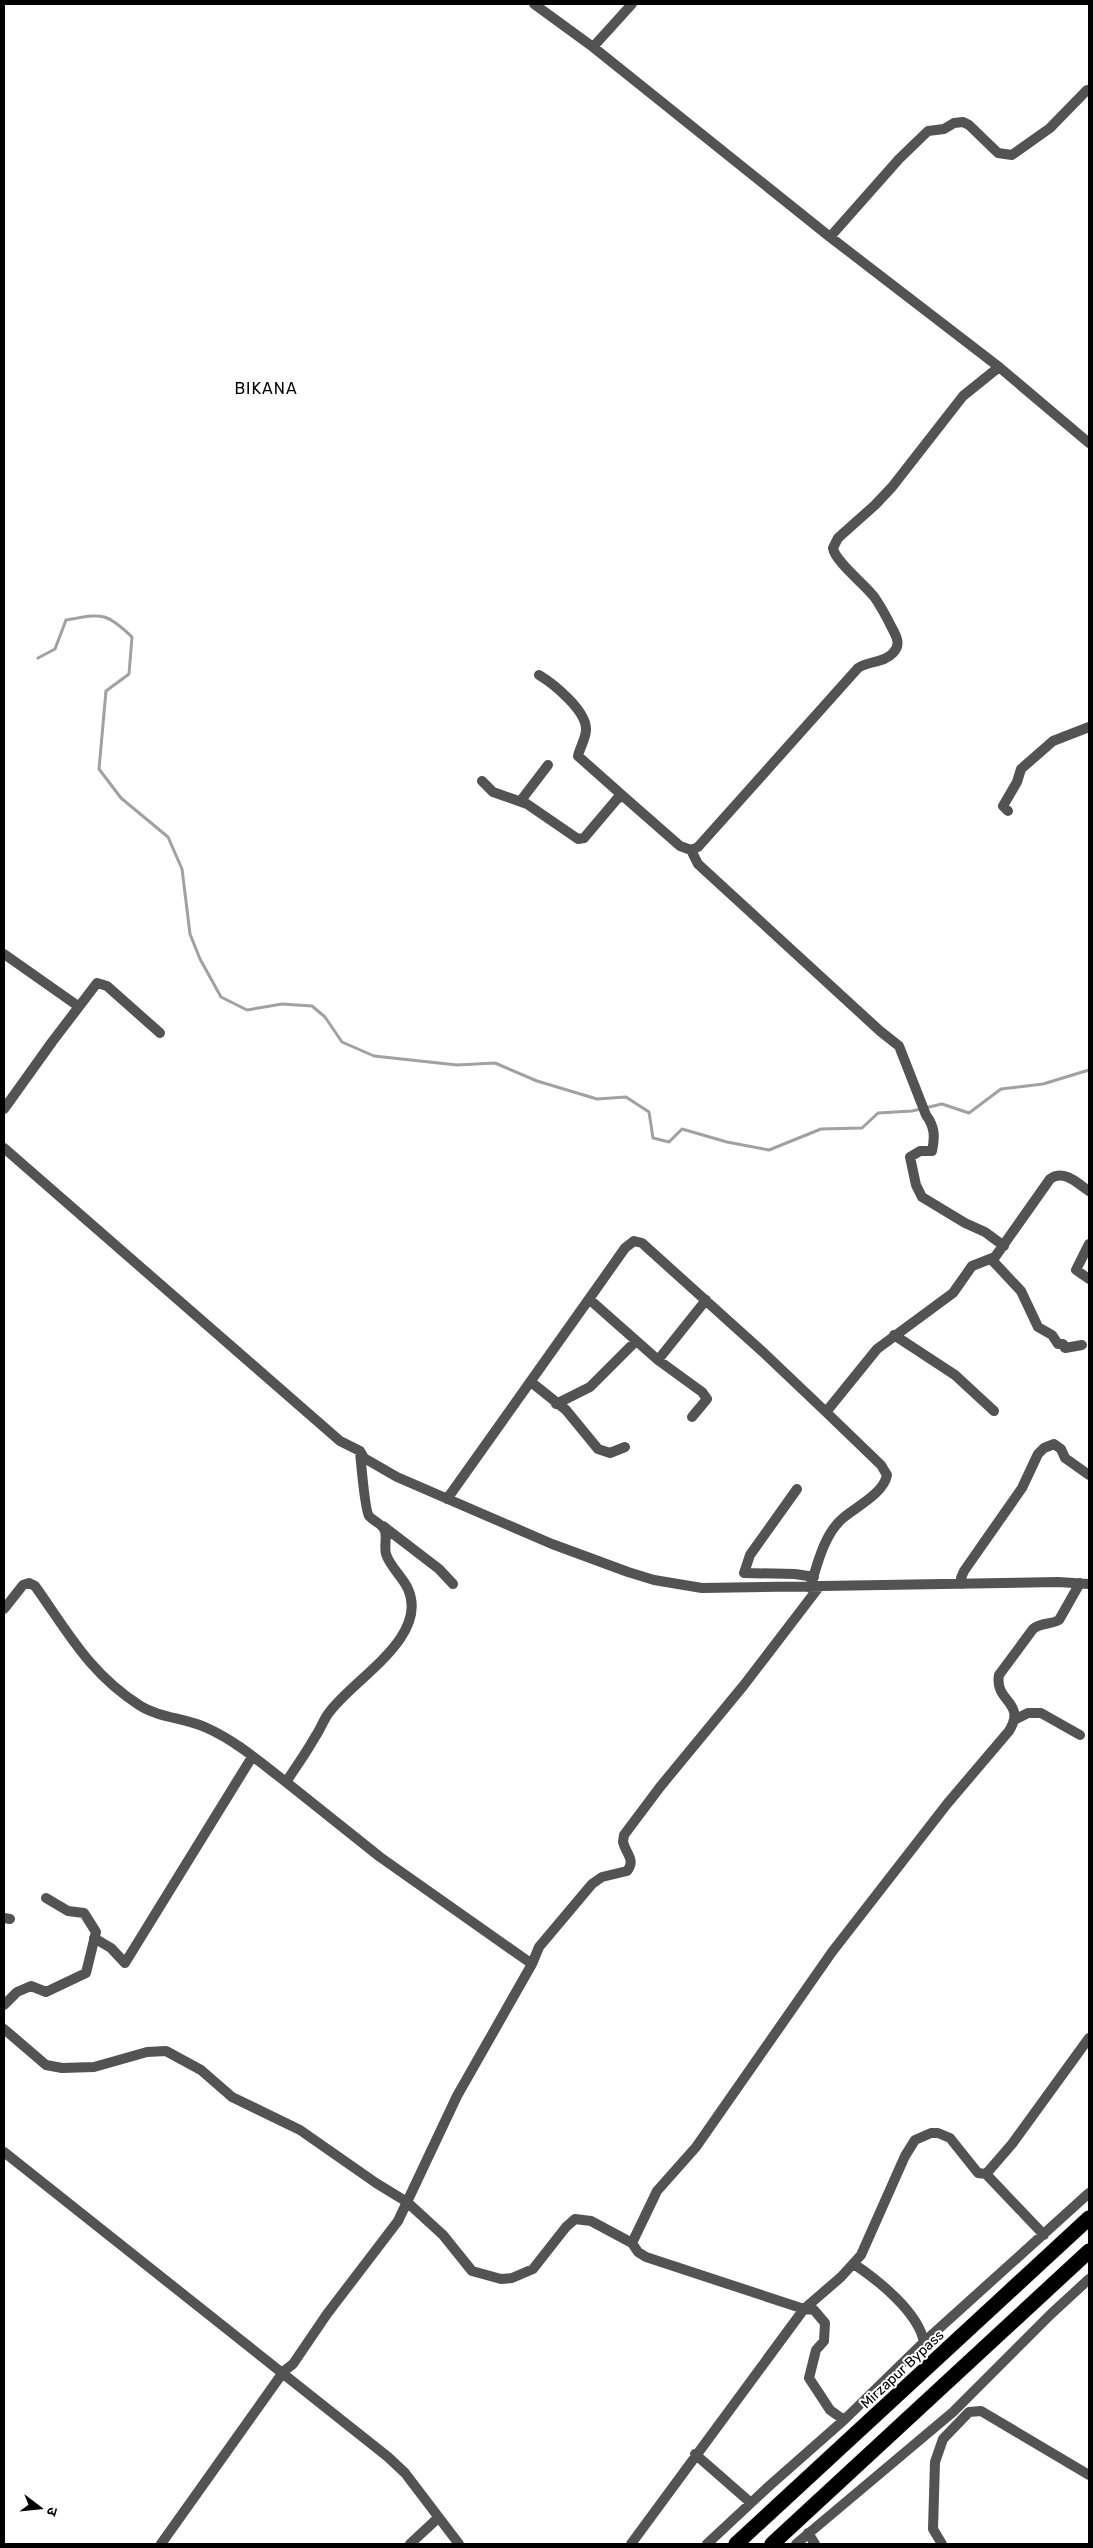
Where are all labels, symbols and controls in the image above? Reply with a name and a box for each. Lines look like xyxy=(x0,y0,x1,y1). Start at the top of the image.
district label: BIKANA xyxy=(234,379,298,398)
street label: Mirzapur Bypass xyxy=(857,2327,947,2412)
north arrow xyxy=(15,2483,65,2533)
text: उ xyxy=(42,2505,61,2518)

